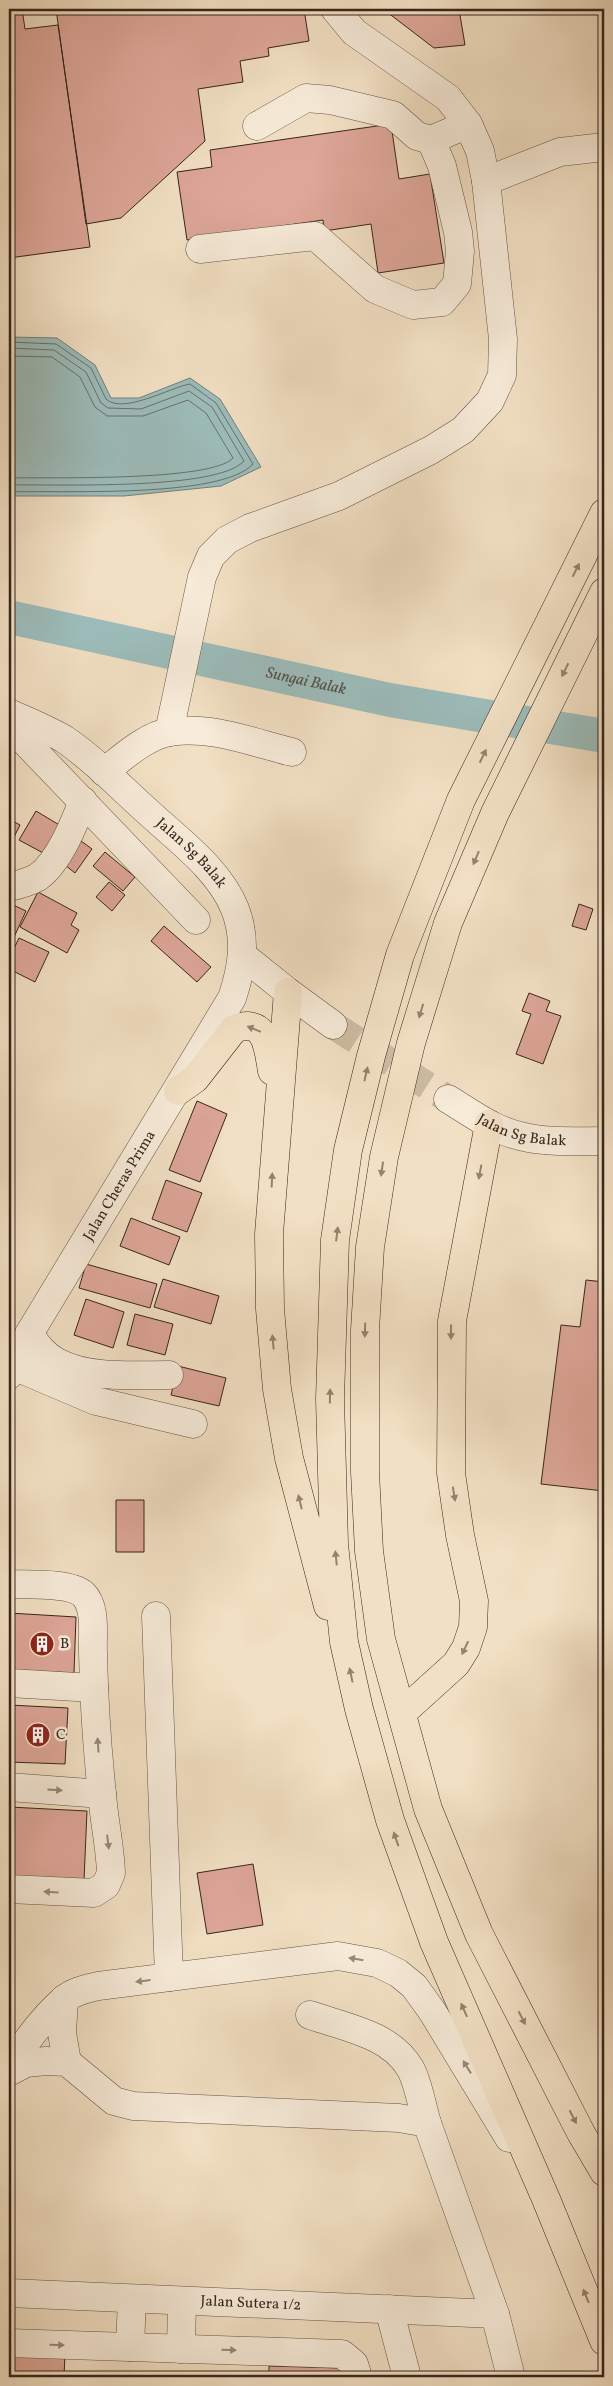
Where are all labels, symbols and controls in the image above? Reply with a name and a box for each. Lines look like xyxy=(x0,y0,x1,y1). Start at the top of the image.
one-way arrow xyxy=(572,563,580,577)
water label: Sungai Balak xyxy=(264,662,349,701)
one-way arrow xyxy=(561,663,569,677)
one-way arrow xyxy=(479,749,487,763)
street label: Jalan Sg Balak xyxy=(151,813,231,893)
one-way arrow xyxy=(471,851,479,865)
one-way arrow xyxy=(417,1004,425,1019)
one-way arrow xyxy=(246,1025,261,1033)
one-way arrow xyxy=(362,1067,370,1082)
street label: Jalan Sg Balak xyxy=(473,1109,567,1152)
street label: Jalan Cheras Prima xyxy=(79,1127,161,1245)
one-way arrow xyxy=(378,1161,386,1177)
one-way arrow xyxy=(476,1165,484,1181)
one-way arrow xyxy=(269,1172,277,1188)
one-way arrow xyxy=(333,1225,341,1241)
one-way arrow xyxy=(361,1322,369,1338)
one-way arrow xyxy=(447,1324,455,1340)
one-way arrow xyxy=(269,1334,277,1350)
one-way arrow xyxy=(326,1388,334,1404)
one-way arrow xyxy=(450,1487,458,1503)
one-way arrow xyxy=(296,1494,304,1509)
one-way arrow xyxy=(332,1550,340,1566)
building icon: B xyxy=(29,1631,55,1657)
place label: B xyxy=(60,1634,69,1655)
one-way arrow xyxy=(461,1641,469,1655)
one-way arrow xyxy=(347,1667,355,1683)
building icon: C xyxy=(25,1722,51,1748)
place label: C xyxy=(56,1725,66,1746)
one-way arrow xyxy=(94,1737,102,1753)
one-way arrow xyxy=(47,1787,63,1795)
one-way arrow xyxy=(392,1831,400,1846)
one-way arrow xyxy=(104,1834,112,1850)
one-way arrow xyxy=(43,1888,59,1896)
one-way arrow xyxy=(348,1955,364,1963)
one-way arrow xyxy=(135,1977,151,1985)
one-way arrow xyxy=(459,2003,467,2017)
one-way arrow xyxy=(518,2011,526,2025)
one-way arrow xyxy=(463,2061,472,2074)
one-way arrow xyxy=(569,2109,577,2124)
one-way arrow xyxy=(581,2289,589,2303)
street label: Jalan Sutera 1/2 xyxy=(200,2291,302,2316)
one-way arrow xyxy=(50,2341,66,2349)
one-way arrow xyxy=(222,2347,238,2355)

